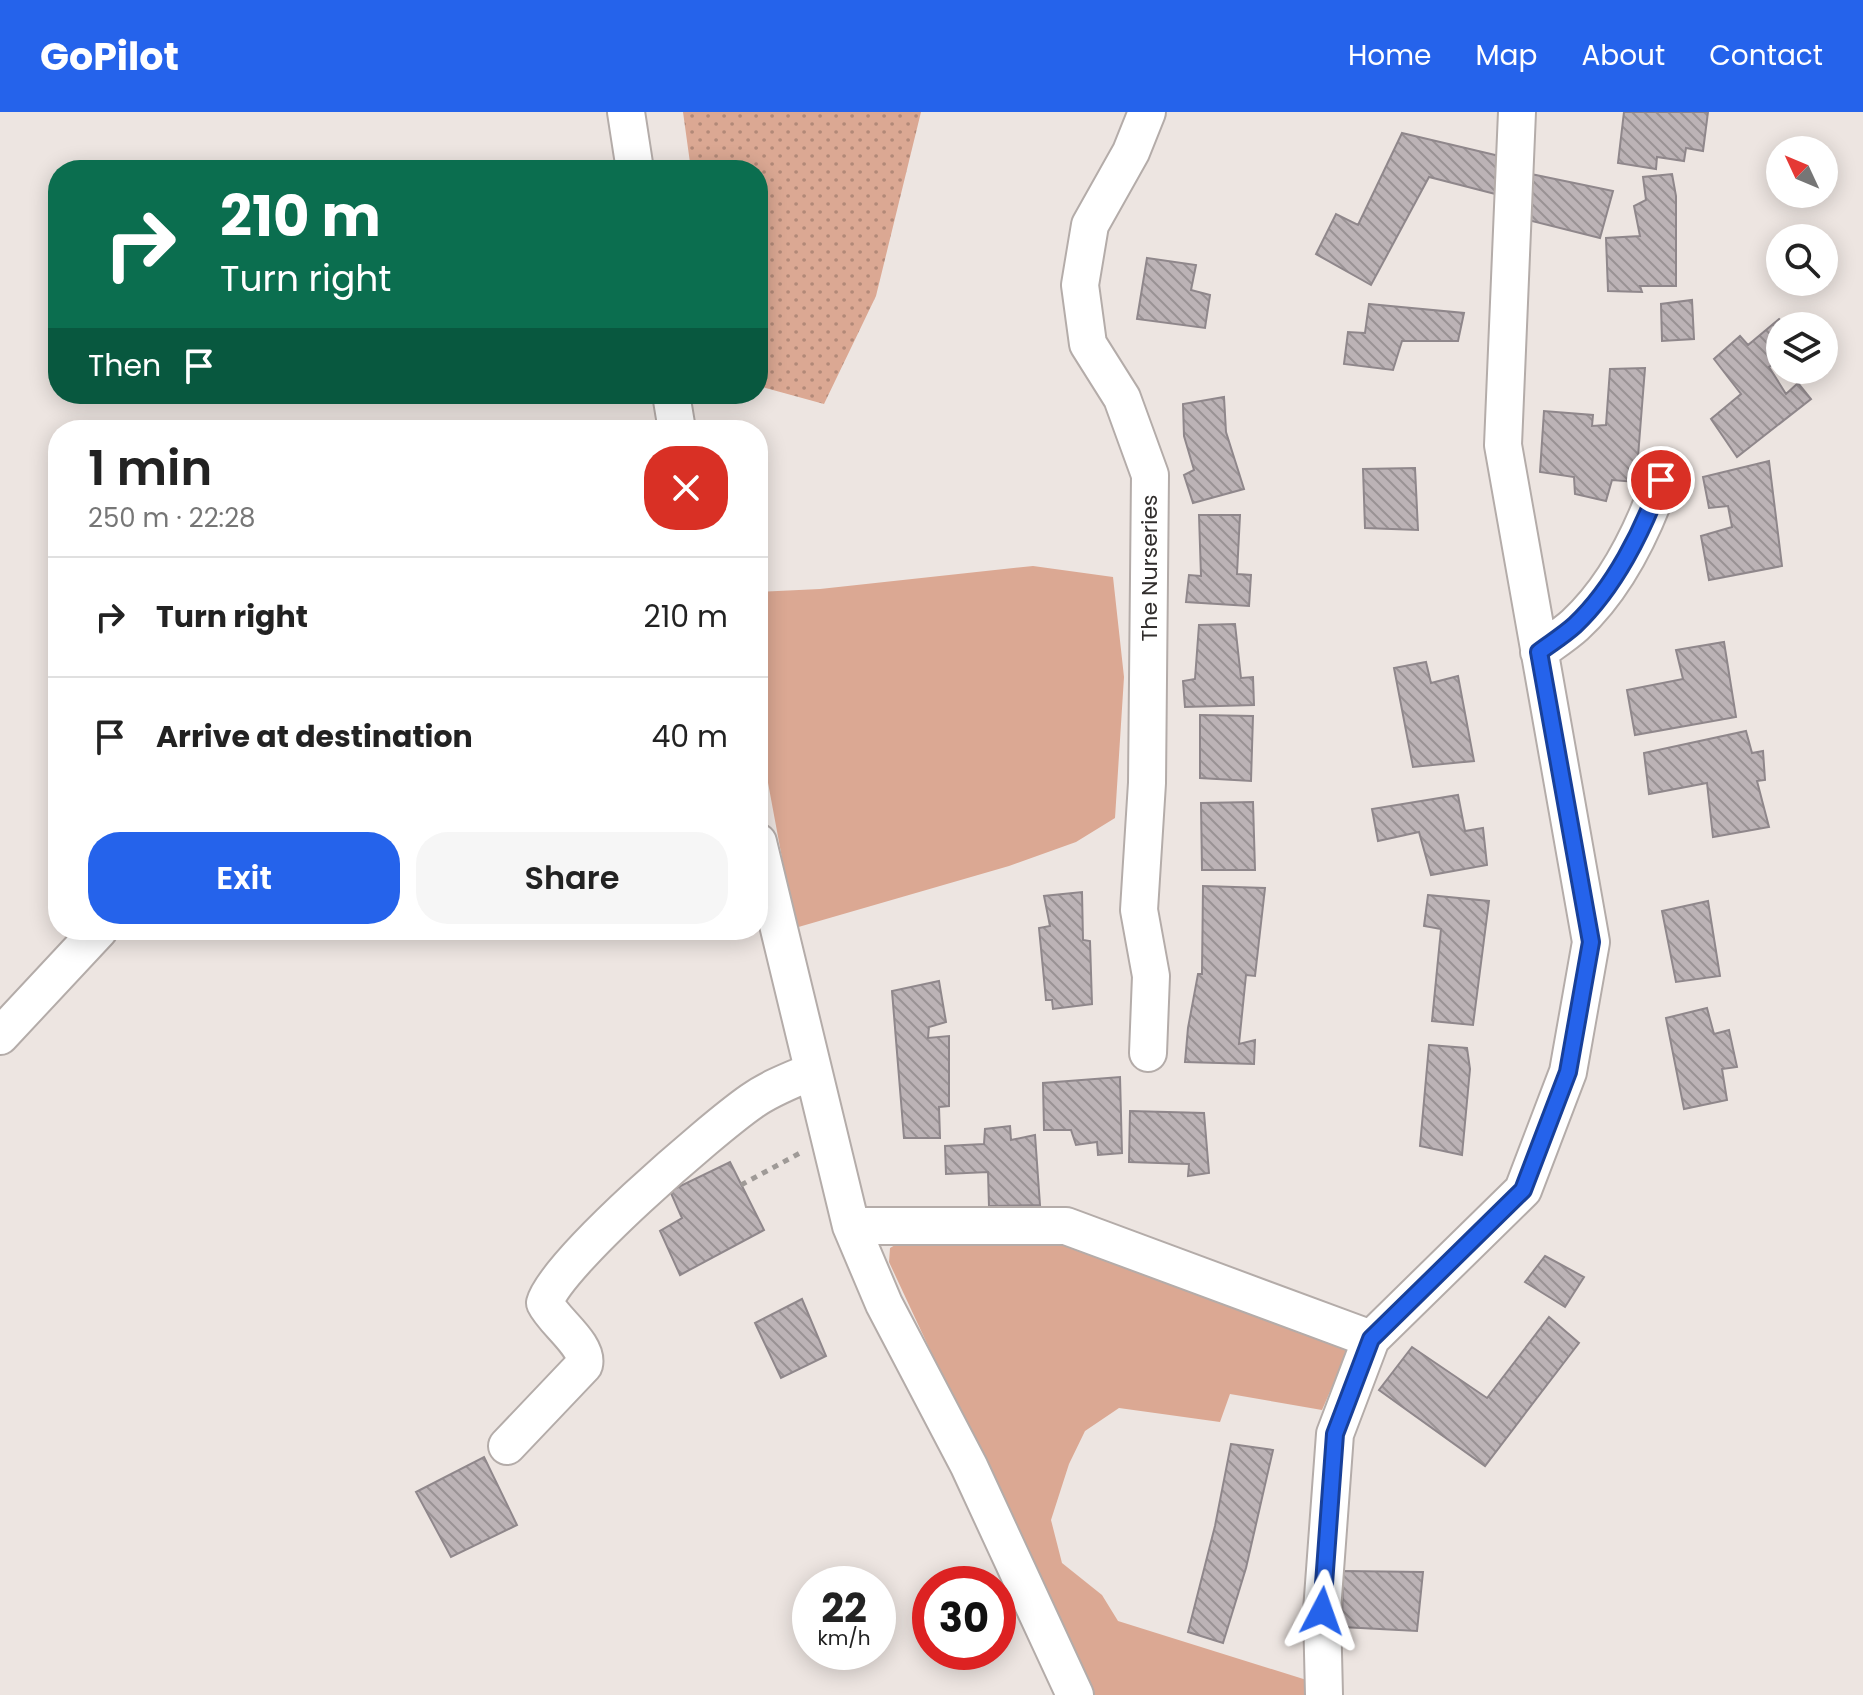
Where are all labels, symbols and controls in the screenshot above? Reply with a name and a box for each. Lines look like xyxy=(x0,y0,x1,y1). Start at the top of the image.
text: GoPilot xyxy=(40,30,179,83)
text: Home xyxy=(1348,36,1431,75)
text: Map xyxy=(1475,36,1537,75)
text: About xyxy=(1581,36,1665,75)
text: Contact xyxy=(1709,36,1823,75)
north arrow xyxy=(1766,136,1838,208)
map controls xyxy=(1766,136,1838,384)
text: 210 m xyxy=(220,177,381,256)
icon: right xyxy=(88,192,192,296)
button: search xyxy=(1766,224,1838,296)
text: Turn right xyxy=(220,253,391,304)
button: layers xyxy=(1766,312,1838,384)
text: Then xyxy=(88,344,161,387)
icon: arrive xyxy=(177,344,221,388)
text: 1 min xyxy=(88,435,212,502)
button: close xyxy=(644,446,728,530)
pin xyxy=(1627,446,1695,514)
icon: arrive xyxy=(1639,458,1683,502)
street label: The Nurseries xyxy=(1134,494,1165,642)
text: 250 m · 22:28 xyxy=(88,500,256,536)
icon: right xyxy=(88,595,132,639)
text: Turn right xyxy=(156,595,308,638)
text: 210 m xyxy=(643,595,728,638)
icon: arrive xyxy=(88,715,132,759)
text: Arrive at destination xyxy=(156,715,473,758)
text: 40 m xyxy=(651,715,728,758)
button: Exit xyxy=(88,832,400,924)
button: Share xyxy=(416,832,728,924)
speed limit sign: 30 xyxy=(912,1566,1016,1670)
position arrow xyxy=(1280,1569,1364,1653)
text: 22 xyxy=(821,1580,867,1636)
text: km/h xyxy=(817,1624,871,1652)

